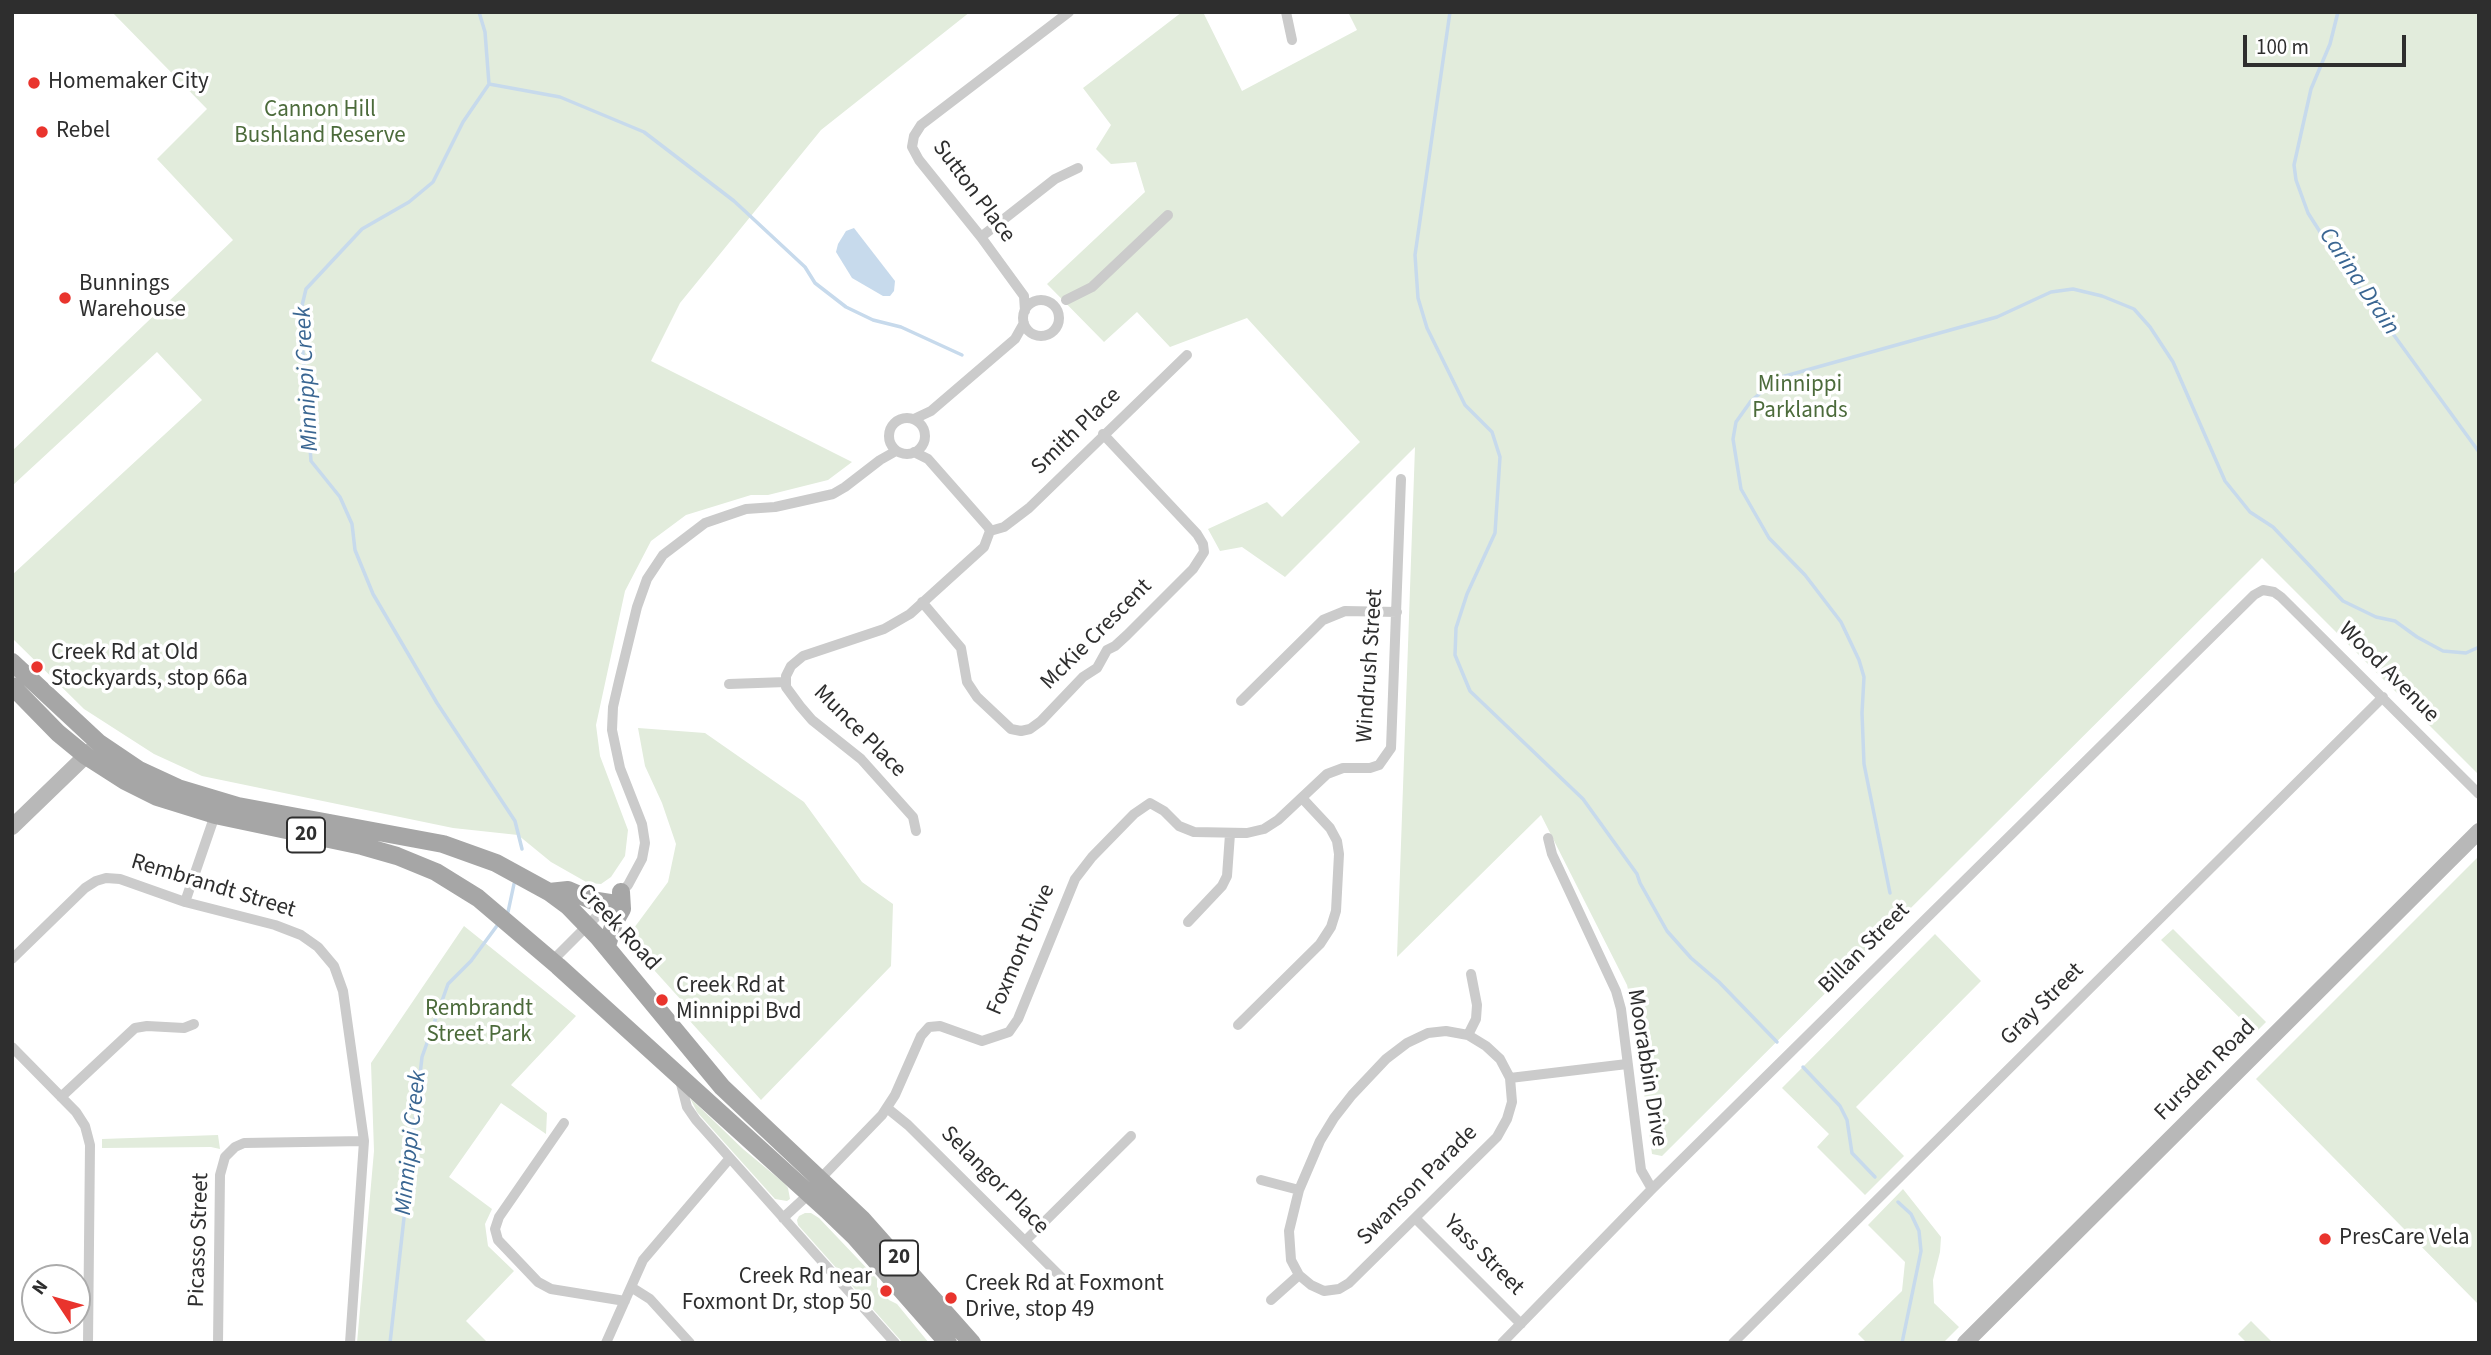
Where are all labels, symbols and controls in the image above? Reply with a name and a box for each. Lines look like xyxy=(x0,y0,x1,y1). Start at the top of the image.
scale bar xyxy=(2246,21,2409,65)
text: 100 m xyxy=(2256,32,2309,62)
place label: Homemaker City xyxy=(48,69,209,97)
marker: Homemaker City xyxy=(26,75,42,91)
park label: Cannon Hill Bushland Reserve xyxy=(234,97,406,151)
place label: Rebel xyxy=(56,118,110,146)
marker: Rebel xyxy=(34,124,50,140)
street label: Sutton Place xyxy=(926,135,1020,249)
water label: Carina Drain xyxy=(2312,223,2404,341)
place label: Bunnings Warehouse xyxy=(79,271,186,325)
marker: Bunnings Warehouse xyxy=(57,290,73,306)
water label: Minnippi Creek xyxy=(290,306,326,452)
park label: Minnippi Parklands xyxy=(1752,372,1848,426)
street label: Smith Place xyxy=(1026,383,1128,481)
street label: McKie Crescent xyxy=(1036,574,1158,696)
street label: Windrush Street xyxy=(1352,588,1390,744)
street label: Wood Avenue xyxy=(2332,617,2444,729)
place label: Creek Rd at Old Stockyards, stop 66a xyxy=(51,640,248,694)
marker: Creek Rd at Old Stockyards, stop 66a xyxy=(29,659,45,675)
street label: Munce Place xyxy=(807,680,911,784)
road number: 20 xyxy=(287,818,325,852)
street label: Rembrandt Street xyxy=(127,849,299,925)
street label: Creek Road xyxy=(571,879,665,977)
street label: Foxmont Drive xyxy=(982,880,1062,1020)
street label: Billan Street xyxy=(1814,898,1916,1000)
street label: Gray Street xyxy=(1996,958,2090,1052)
place label: Creek Rd at Minnippi Bvd xyxy=(676,973,802,1027)
street label: Moorabbin Drive xyxy=(1620,987,1672,1149)
marker: Creek Rd at Minnippi Bvd xyxy=(654,992,670,1008)
park label: Rembrandt Street Park xyxy=(425,996,533,1050)
street label: Fursden Road xyxy=(2150,1015,2262,1127)
water label: Minnippi Creek xyxy=(390,1069,434,1217)
street label: Swanson Parade xyxy=(1352,1120,1484,1252)
street label: Selangor Place xyxy=(934,1121,1054,1241)
street label: Picasso Street xyxy=(184,1172,216,1308)
street label: Yass Street xyxy=(1437,1210,1529,1302)
place label: PresCare Vela xyxy=(2339,1225,2470,1253)
marker: PresCare Vela xyxy=(2317,1231,2333,1247)
road number: 20 xyxy=(880,1240,918,1276)
north arrow xyxy=(21,1264,91,1334)
place label: Creek Rd near Foxmont Dr, stop 50 xyxy=(682,1264,872,1318)
place label: Creek Rd at Foxmont Drive, stop 49 xyxy=(965,1271,1164,1325)
text: N xyxy=(26,1274,55,1301)
marker: Creek Rd near Foxmont Dr, stop 50 xyxy=(878,1283,894,1299)
marker: Creek Rd at Foxmont Drive, stop 49 xyxy=(943,1290,959,1306)

